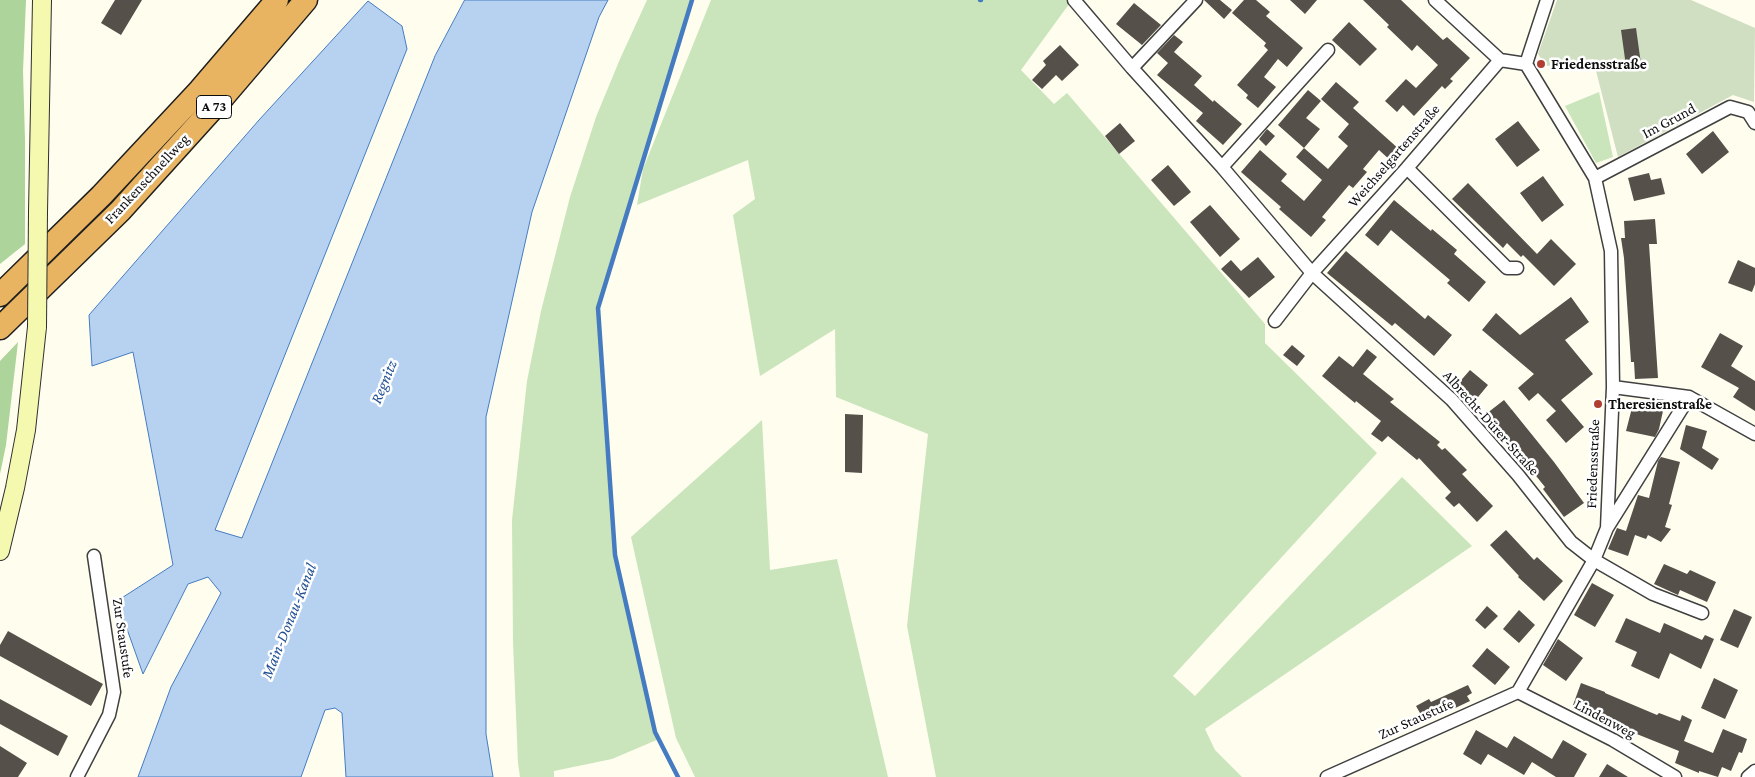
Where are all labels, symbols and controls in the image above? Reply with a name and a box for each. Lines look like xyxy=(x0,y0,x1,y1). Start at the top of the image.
place label: Friedensstraße xyxy=(1551,55,1647,73)
marker: Friedensstraße xyxy=(1535,58,1547,70)
road number: A 73 xyxy=(196,95,232,118)
street label: Im Grund xyxy=(1639,99,1699,143)
street label: Weichselgartenstraße xyxy=(1344,101,1444,211)
street label: Frankenschnellweg xyxy=(101,130,193,228)
water label: Regnitz xyxy=(367,357,401,407)
street label: Albrecht-Dürer-Straße xyxy=(1439,367,1543,479)
place label: Theresienstraße xyxy=(1608,395,1712,413)
marker: Theresienstraße xyxy=(1592,398,1604,410)
street label: Friedensstraße xyxy=(1582,419,1604,509)
water label: Main-Donau-Kanal xyxy=(257,561,321,681)
street label: Zur Staustufe xyxy=(108,597,138,679)
street label: Zur Staustufe xyxy=(1376,694,1456,744)
street label: Lindenweg xyxy=(1571,695,1639,743)

